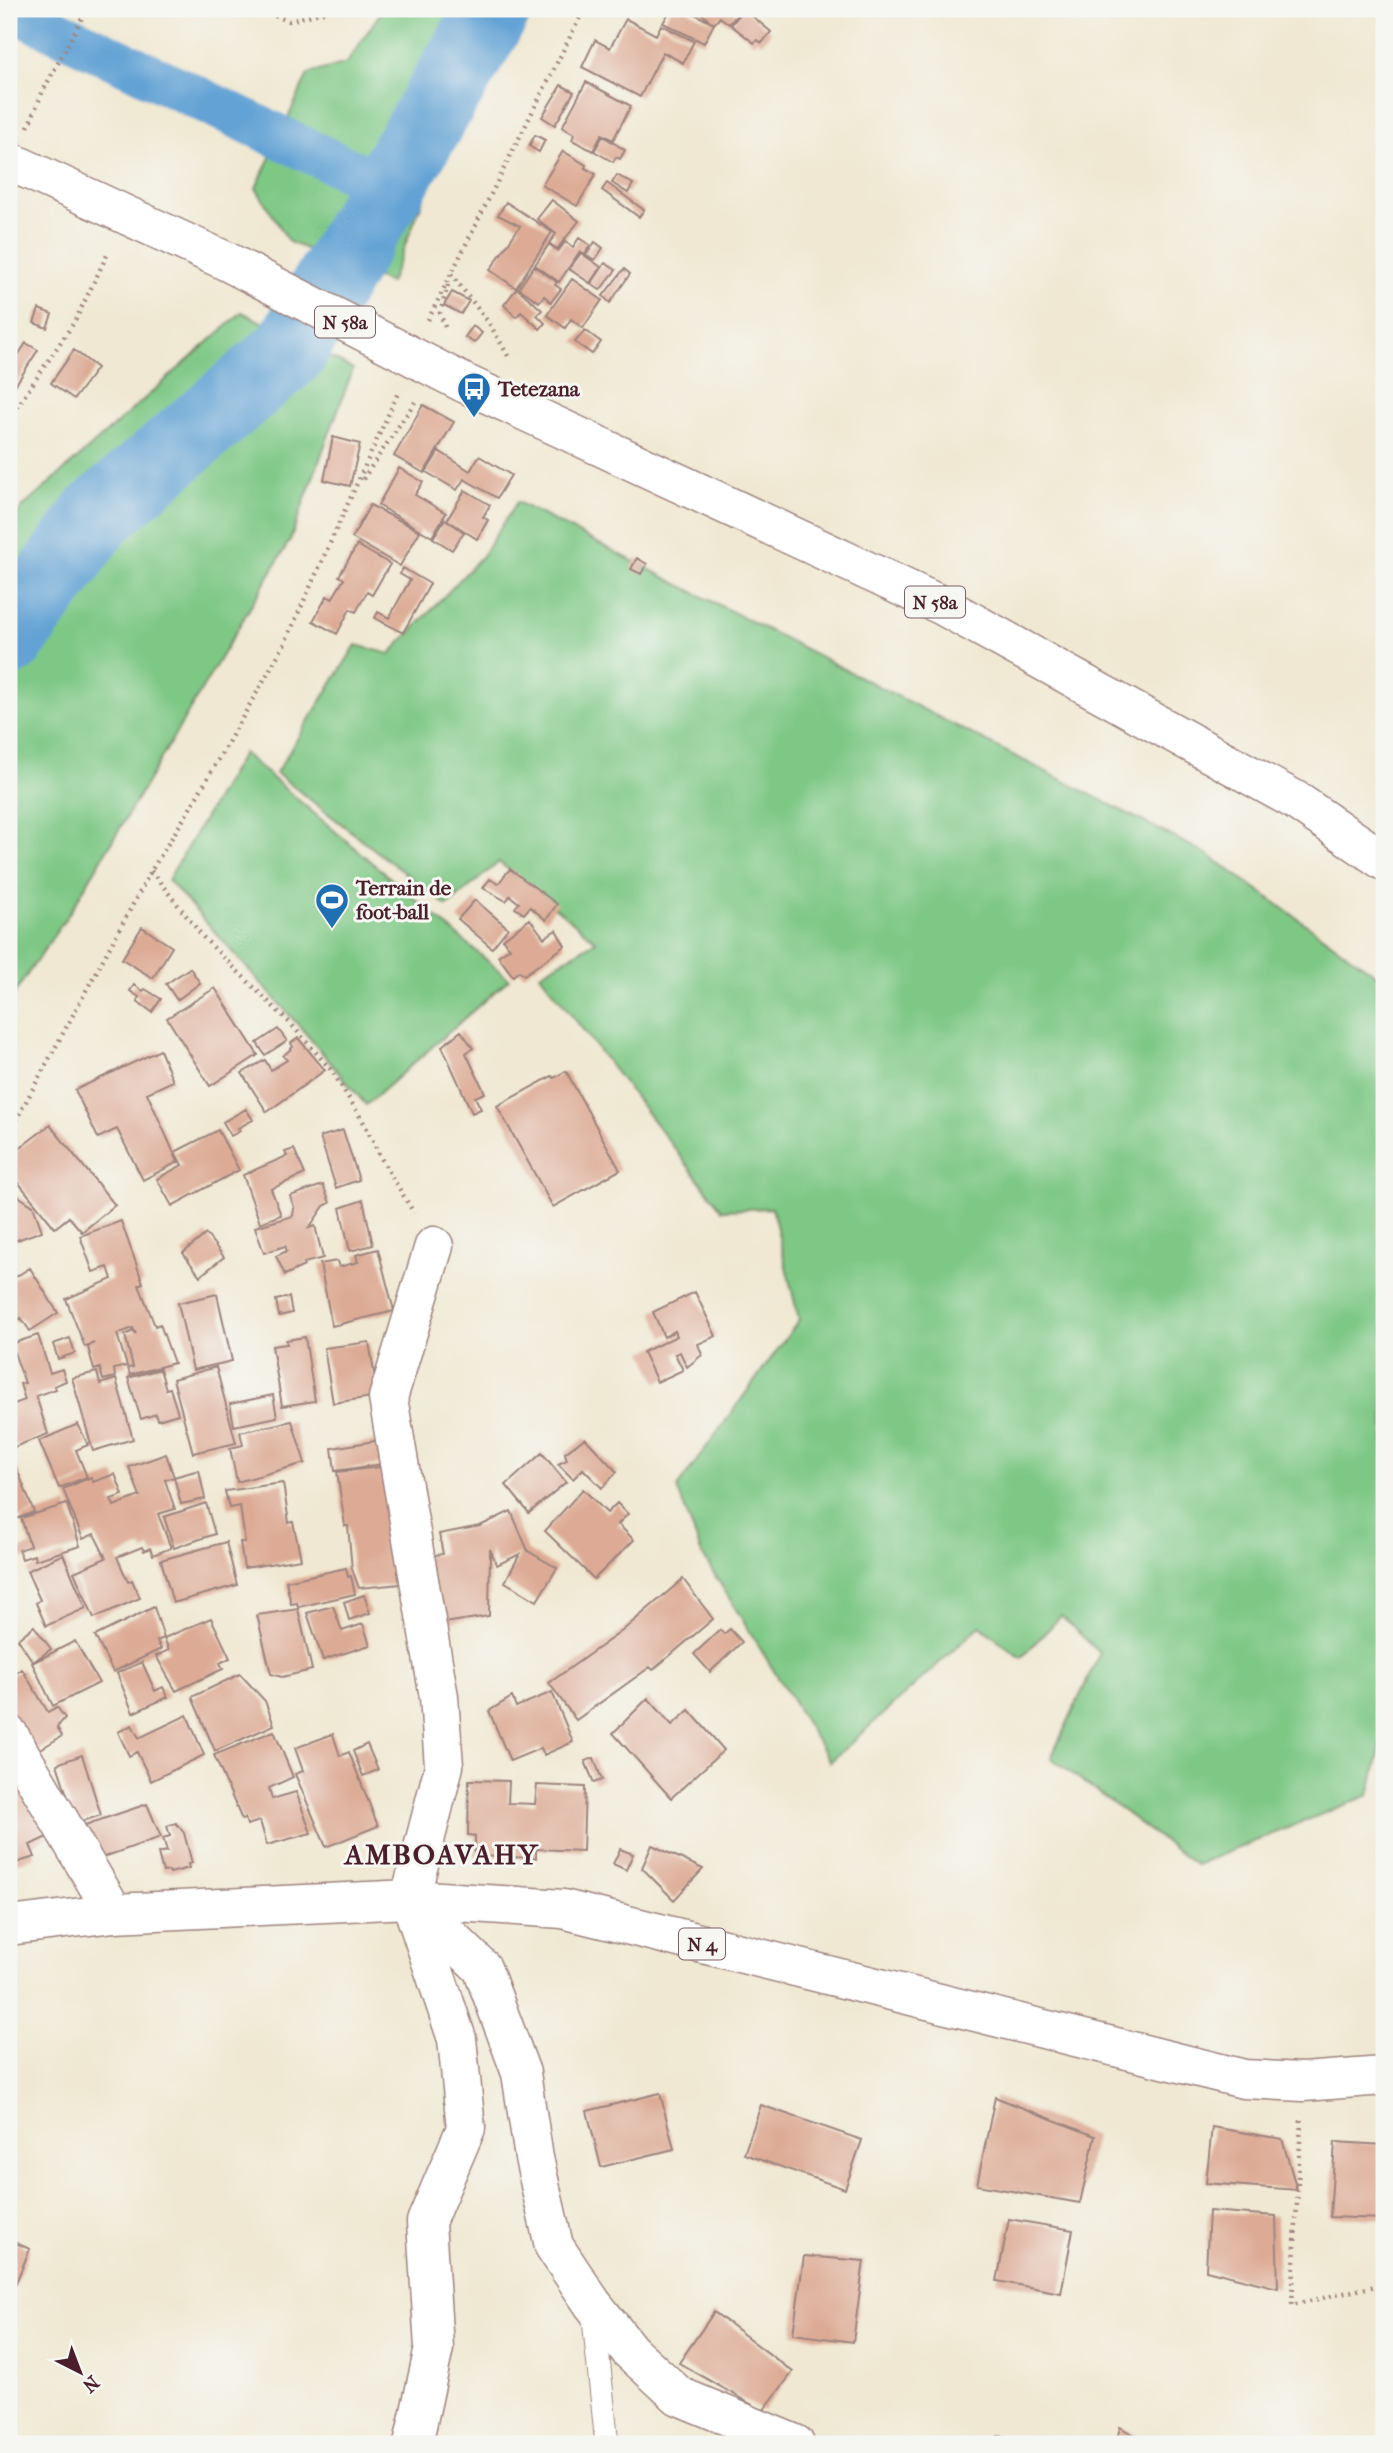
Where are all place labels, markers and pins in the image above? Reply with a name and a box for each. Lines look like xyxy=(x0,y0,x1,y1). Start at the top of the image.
bus stop icon: Tetezana xyxy=(455,370,493,419)
place label: Tetezana xyxy=(497,377,581,401)
place label: Terrain de foot-ball xyxy=(355,876,452,924)
sports icon: Terrain de foot-ball xyxy=(313,881,351,930)

